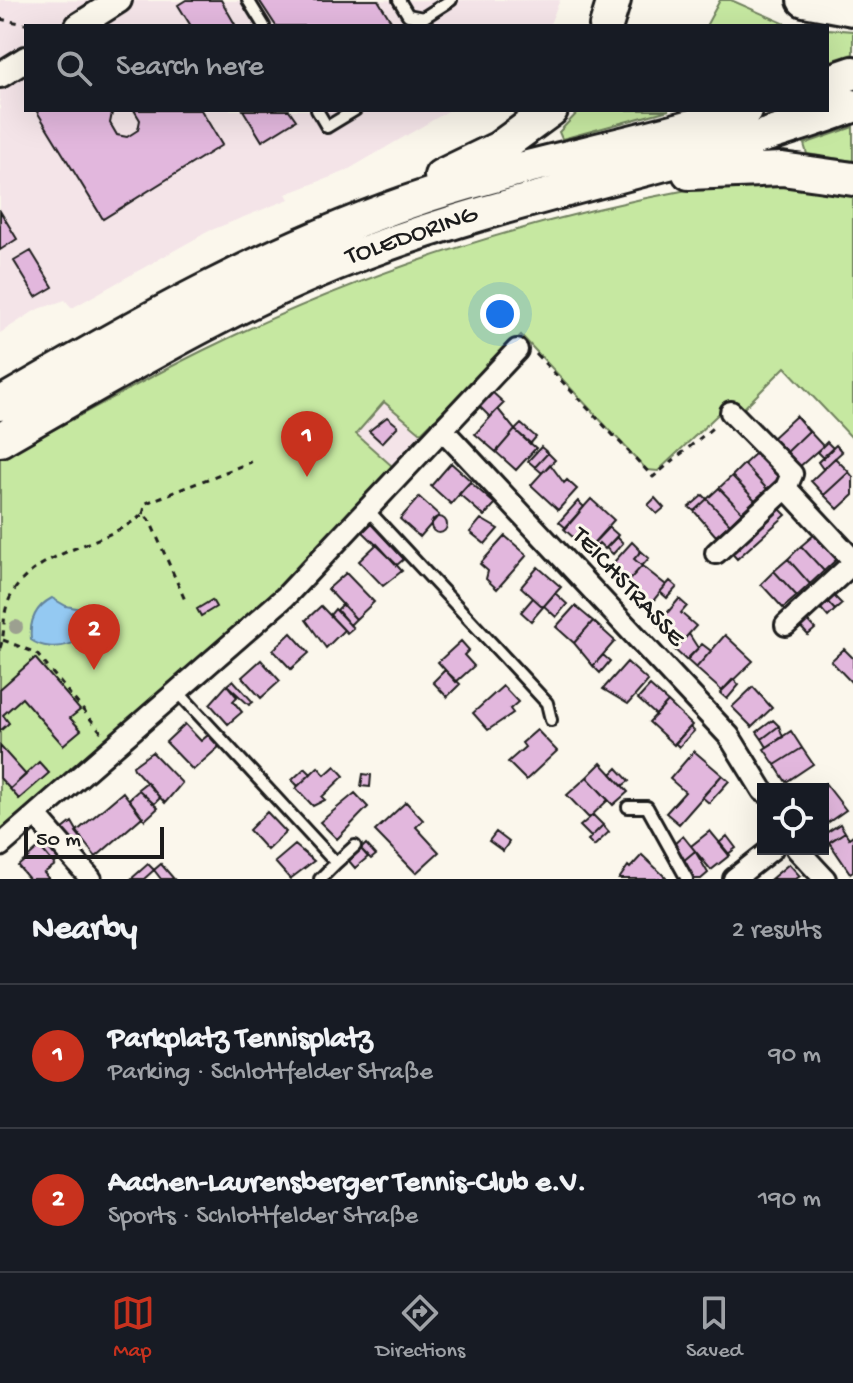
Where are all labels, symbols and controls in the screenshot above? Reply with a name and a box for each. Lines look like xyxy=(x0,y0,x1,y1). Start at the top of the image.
search box xyxy=(24,24,829,112)
icon: search xyxy=(52,46,96,90)
text: Search here xyxy=(116,51,264,86)
street label: TOLEDORING xyxy=(340,199,483,275)
your location xyxy=(480,294,520,334)
pin: 1 xyxy=(281,411,333,477)
street label: TEICHSTRASSE xyxy=(562,520,691,655)
pin: 2 xyxy=(68,604,120,670)
map controls xyxy=(757,783,829,855)
button: locate xyxy=(757,783,829,855)
scale bar xyxy=(24,823,164,859)
text: 50 m xyxy=(36,828,81,854)
text: Nearby xyxy=(32,911,137,951)
text: 2 results xyxy=(732,916,821,947)
text: Parkplatz Tennisplatz xyxy=(108,1023,372,1058)
text: 1 xyxy=(53,1041,63,1072)
text: 90 m xyxy=(769,1041,821,1072)
text: Parking · Schlottfelder Straße xyxy=(108,1058,433,1089)
text: Aachen-Laurensberger Tennis-Club e.V. xyxy=(108,1167,587,1202)
text: 2 xyxy=(52,1185,64,1216)
text: 190 m xyxy=(758,1185,821,1216)
text: Sports · Schlottfelder Straße xyxy=(108,1202,418,1233)
tab: Map xyxy=(111,1291,155,1365)
tab: Directions xyxy=(376,1291,465,1365)
tab: Saved xyxy=(686,1291,742,1365)

